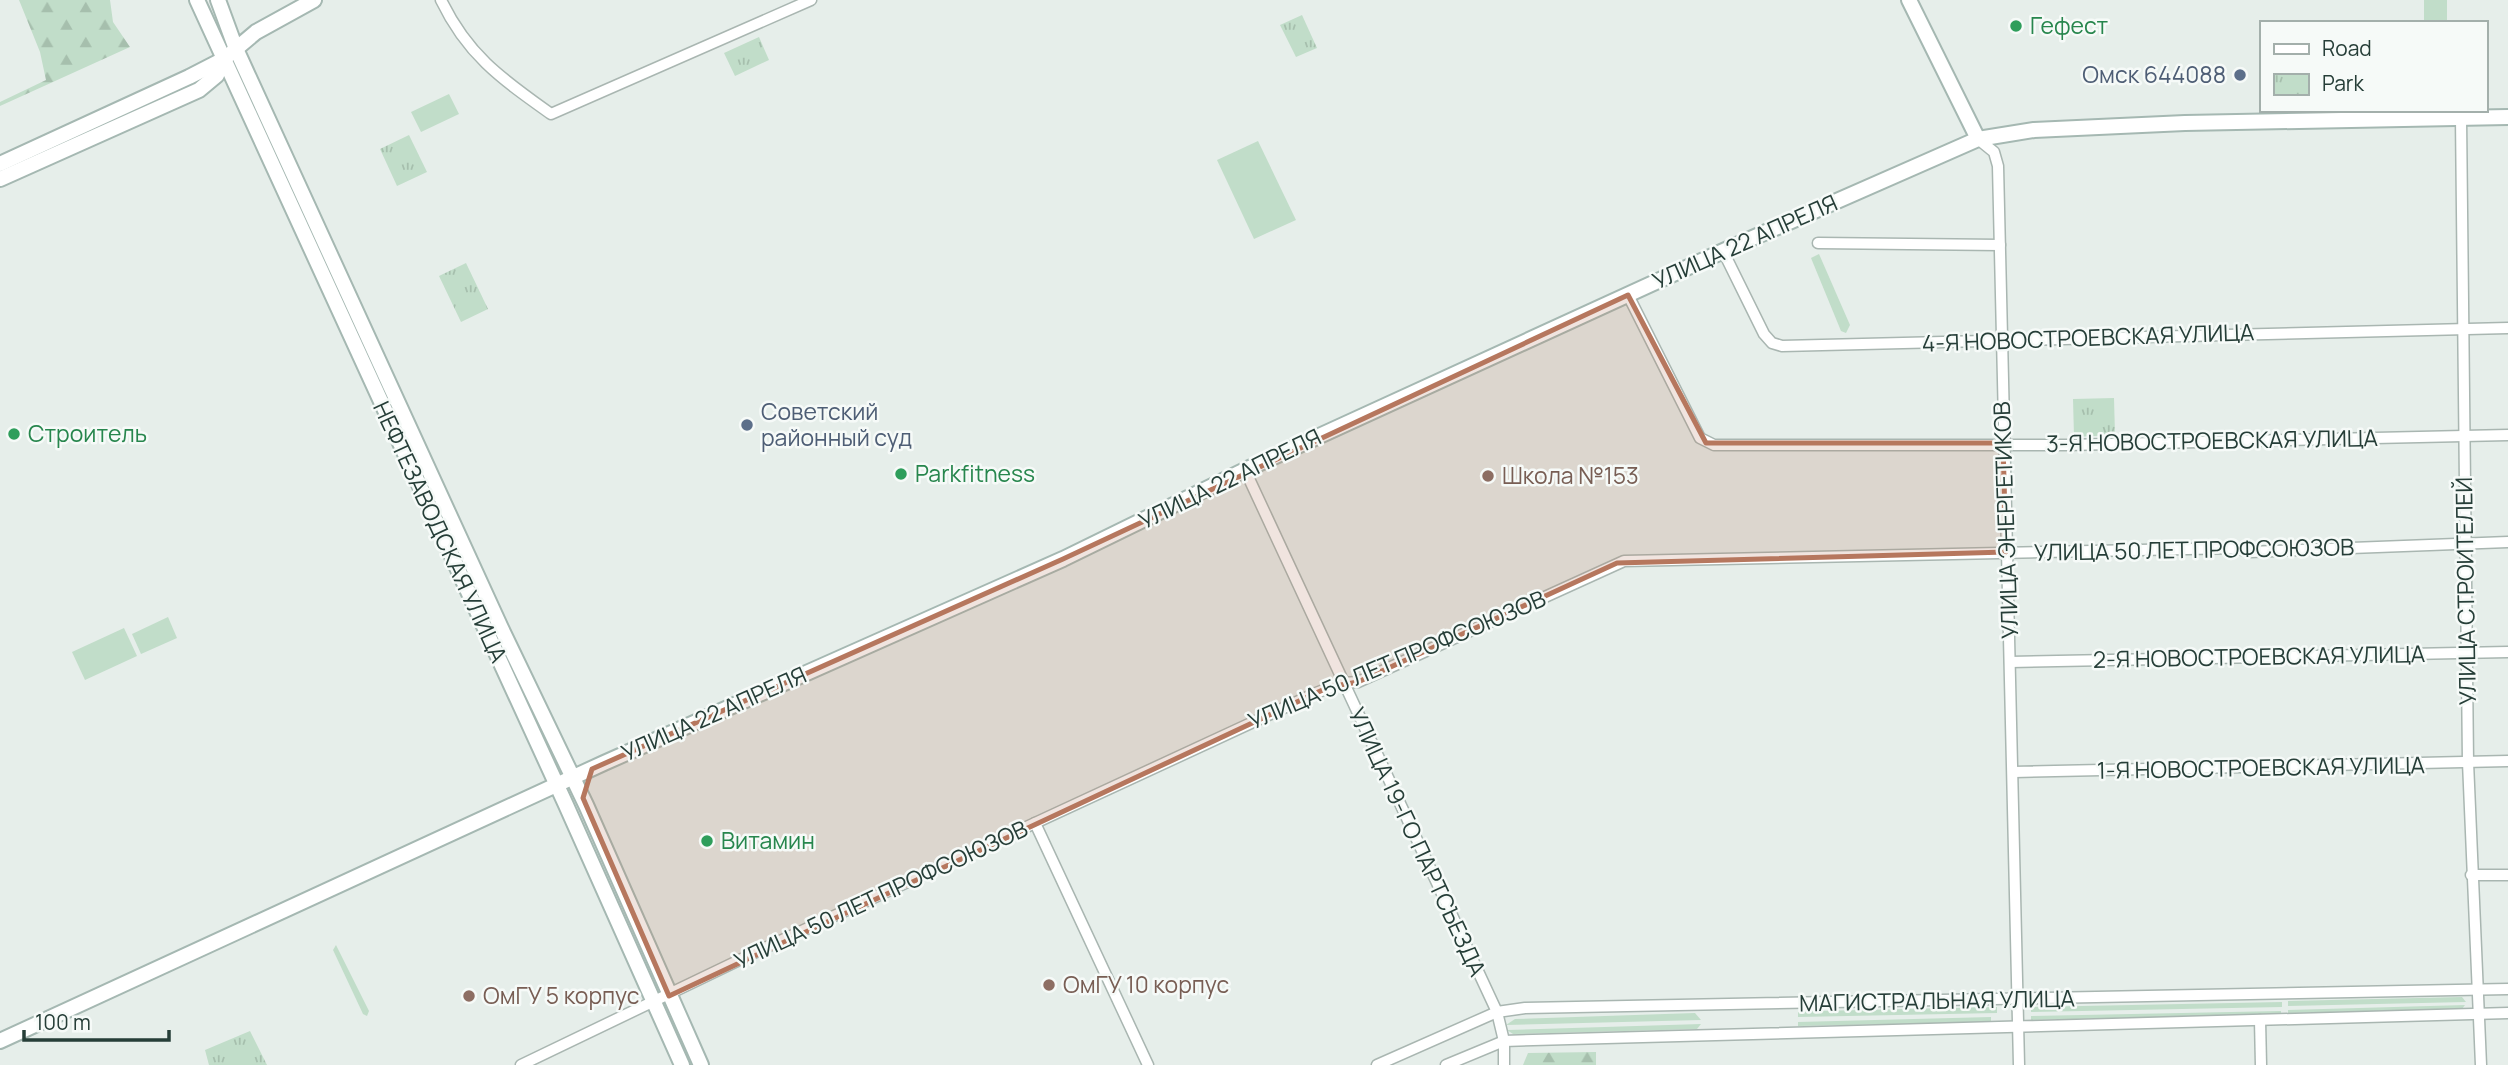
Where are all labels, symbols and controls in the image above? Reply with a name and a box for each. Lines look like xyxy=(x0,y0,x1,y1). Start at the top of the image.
place label: Гефест xyxy=(2030,9,2108,41)
marker: Гефест xyxy=(2008,18,2024,34)
legend xyxy=(2260,21,2487,112)
text: Road xyxy=(2322,34,2372,62)
place label: Омск 644088 xyxy=(2082,58,2226,90)
marker: Омск 644088 xyxy=(2232,67,2248,83)
text: Park xyxy=(2322,69,2364,97)
street label: УЛИЦА 22 АПРЕЛЯ xyxy=(1647,186,1842,296)
street label: 4-Я НОВОСТРОЕВСКАЯ УЛИЦА xyxy=(1921,315,2255,359)
place label: Советский районный суд xyxy=(761,395,912,453)
street label: НЕФТЕЗАВОДСКАЯ УЛИЦА xyxy=(366,396,516,668)
street label: УЛИЦА ЭНЕРГЕТИКОВ xyxy=(1985,401,2025,639)
place label: Строитель xyxy=(28,417,147,449)
marker: Советский районный суд xyxy=(739,417,755,433)
street label: УЛИЦА 22 АПРЕЛЯ xyxy=(1133,420,1326,536)
street label: 3-Я НОВОСТРОЕВСКАЯ УЛИЦА xyxy=(2046,421,2379,459)
marker: Строитель xyxy=(6,426,22,442)
place label: Parkfitness xyxy=(915,457,1035,489)
place label: Школа №153 xyxy=(1502,459,1639,491)
marker: Parkfitness xyxy=(893,466,909,482)
marker: Школа №153 xyxy=(1480,468,1496,484)
street label: УЛИЦА СТРОИТЕЛЕЙ xyxy=(2447,477,2483,705)
street label: УЛИЦА 50 ЛЕТ ПРОФСОЮЗОВ xyxy=(2034,530,2354,568)
street label: УЛИЦА 50 ЛЕТ ПРОФСОЮЗОВ xyxy=(1243,582,1550,736)
street label: 2-Я НОВОСТРОЕВСКАЯ УЛИЦА xyxy=(2093,637,2426,675)
street label: УЛИЦА 22 АПРЕЛЯ xyxy=(616,658,811,768)
street label: УЛИЦА 19-ГО ПАРТСЪЕЗДА xyxy=(1341,702,1494,981)
street label: 1-Я НОВОСТРОЕВСКАЯ УЛИЦА xyxy=(2097,748,2426,786)
street label: УЛИЦА 50 ЛЕТ ПРОФСОЮЗОВ xyxy=(729,812,1033,976)
place label: Витамин xyxy=(721,824,815,856)
marker: Витамин xyxy=(699,833,715,849)
place label: ОмГУ 10 корпус xyxy=(1063,968,1229,1000)
marker: ОмГУ 10 корпус xyxy=(1041,977,1057,993)
place label: ОмГУ 5 корпус xyxy=(483,979,640,1011)
street label: МАГИСТРАЛЬНАЯ УЛИЦА xyxy=(1799,982,2076,1018)
marker: ОмГУ 5 корпус xyxy=(461,988,477,1004)
scale bar xyxy=(24,998,170,1042)
text: 100 m xyxy=(35,1008,91,1036)

